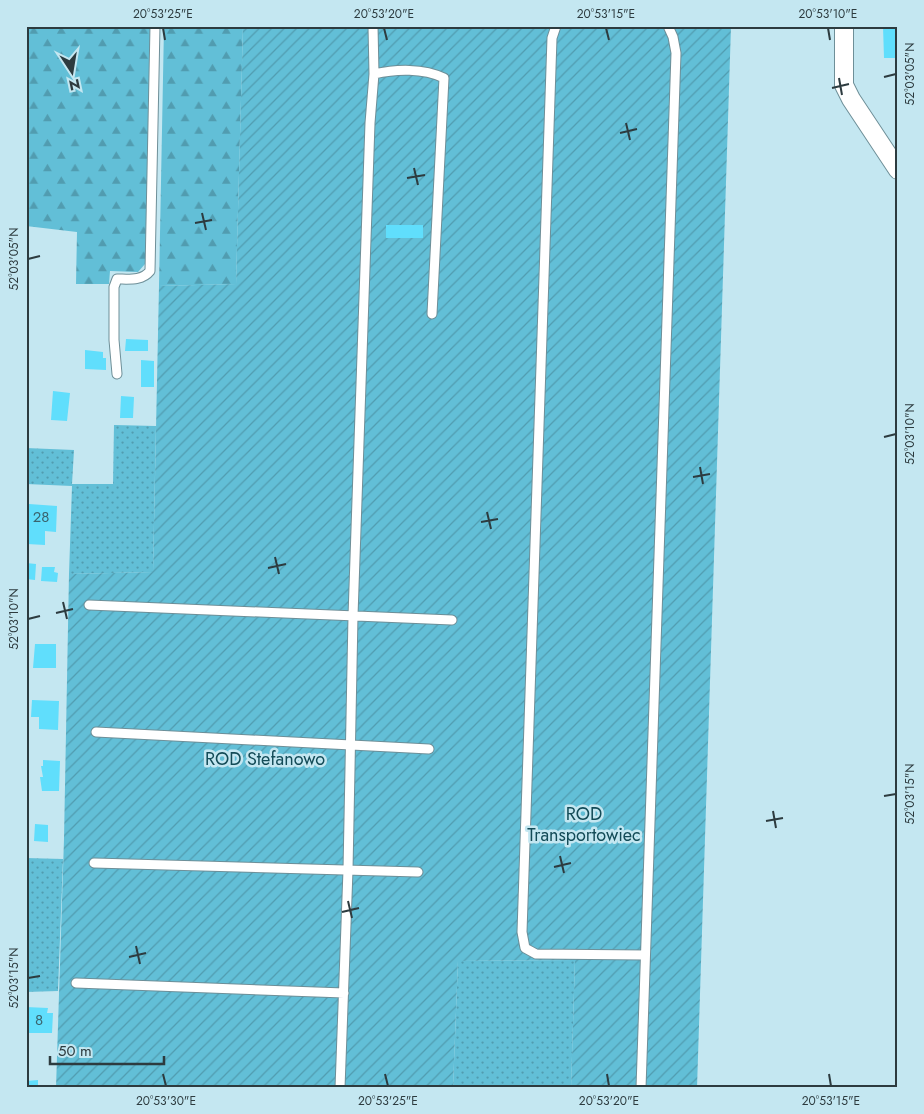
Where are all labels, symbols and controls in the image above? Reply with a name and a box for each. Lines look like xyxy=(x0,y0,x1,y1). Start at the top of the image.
text: 20°53'25"E xyxy=(133,5,193,23)
text: 20°53'20"E xyxy=(354,5,414,23)
text: 20°53'15"E xyxy=(577,5,635,23)
text: 20°53'10"E xyxy=(799,5,857,23)
text: 52°03'05"N xyxy=(901,43,919,105)
north arrow xyxy=(48,48,98,98)
text: N xyxy=(67,74,82,96)
text: 52°03'05"N xyxy=(5,228,23,290)
text: 52°03'10"N xyxy=(901,403,919,465)
house number: 28 xyxy=(33,506,49,528)
text: 52°03'10"N xyxy=(5,588,23,650)
park label: ROD Stefanowo xyxy=(205,746,325,772)
text: 52°03'15"N xyxy=(901,763,919,825)
park label: ROD Transportowiec xyxy=(527,801,641,848)
text: 52°03'15"N xyxy=(5,947,23,1009)
house number: 8 xyxy=(35,1009,43,1031)
scale bar xyxy=(50,1034,164,1066)
text: 50 m xyxy=(58,1040,92,1062)
text: 20°53'30"E xyxy=(136,1092,196,1110)
text: 20°53'25"E xyxy=(358,1092,418,1110)
text: 20°53'20"E xyxy=(579,1092,639,1110)
text: 20°53'15"E xyxy=(802,1092,860,1110)

